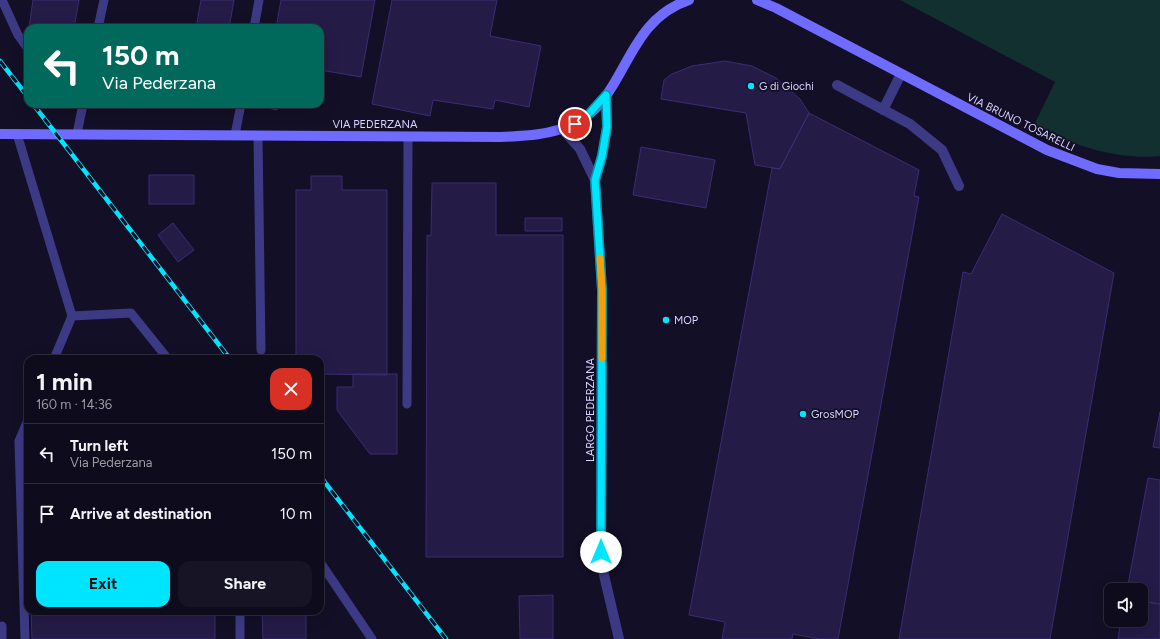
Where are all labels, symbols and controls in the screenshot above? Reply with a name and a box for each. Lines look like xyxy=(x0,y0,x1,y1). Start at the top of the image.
text: 150 m xyxy=(102,38,179,72)
icon: left xyxy=(36,40,88,92)
text: Via Pederzana xyxy=(102,72,216,94)
place label: G di Giochi xyxy=(759,80,814,93)
marker: G di Giochi xyxy=(746,81,756,91)
street label: VIA BRUNO TOSARELLI xyxy=(965,91,1077,154)
pin xyxy=(558,107,592,141)
icon: arrive xyxy=(564,113,586,135)
street label: VIA PEDERZANA xyxy=(332,118,418,131)
place label: MOP xyxy=(674,314,699,327)
marker: MOP xyxy=(661,315,671,325)
street label: LARGO PEDERZANA xyxy=(584,357,597,462)
text: 1 min xyxy=(36,367,93,396)
button: close xyxy=(270,368,312,410)
text: 160 m · 14:36 xyxy=(36,397,112,412)
place label: GrosMOP xyxy=(811,408,859,421)
marker: GrosMOP xyxy=(798,409,808,419)
text: Turn left xyxy=(70,437,128,455)
icon: left xyxy=(36,443,58,465)
text: 150 m xyxy=(271,445,312,463)
text: Via Pederzana xyxy=(70,455,152,470)
icon: arrive xyxy=(36,503,58,525)
text: Arrive at destination xyxy=(70,505,211,523)
text: 10 m xyxy=(280,505,312,523)
position arrow xyxy=(580,531,622,573)
button: Exit xyxy=(36,561,170,607)
button: Share xyxy=(178,561,312,607)
map controls xyxy=(1104,583,1148,627)
button: sound xyxy=(1104,583,1148,627)

